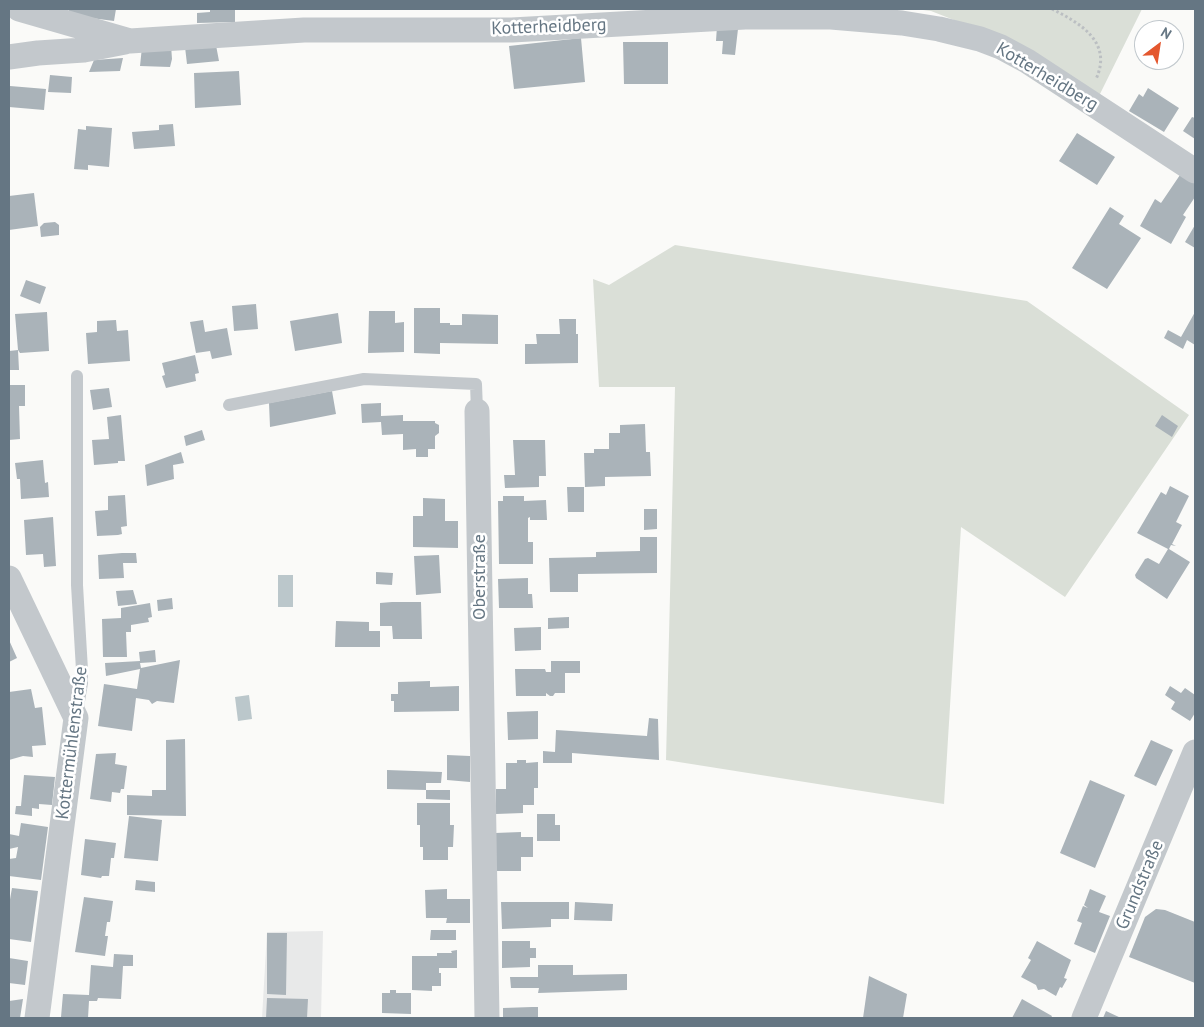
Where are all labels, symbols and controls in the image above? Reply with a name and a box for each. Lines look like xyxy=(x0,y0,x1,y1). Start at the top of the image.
street label: Kotterheidberg xyxy=(491,14,607,40)
north arrow xyxy=(1134,20,1184,70)
text: N xyxy=(1158,23,1175,43)
street label: Kotterheidberg xyxy=(992,38,1102,116)
street label: Oberstraße xyxy=(469,534,491,620)
street label: Kottermühlenstraße xyxy=(52,665,92,821)
street label: Grundstraße xyxy=(1112,837,1168,933)

